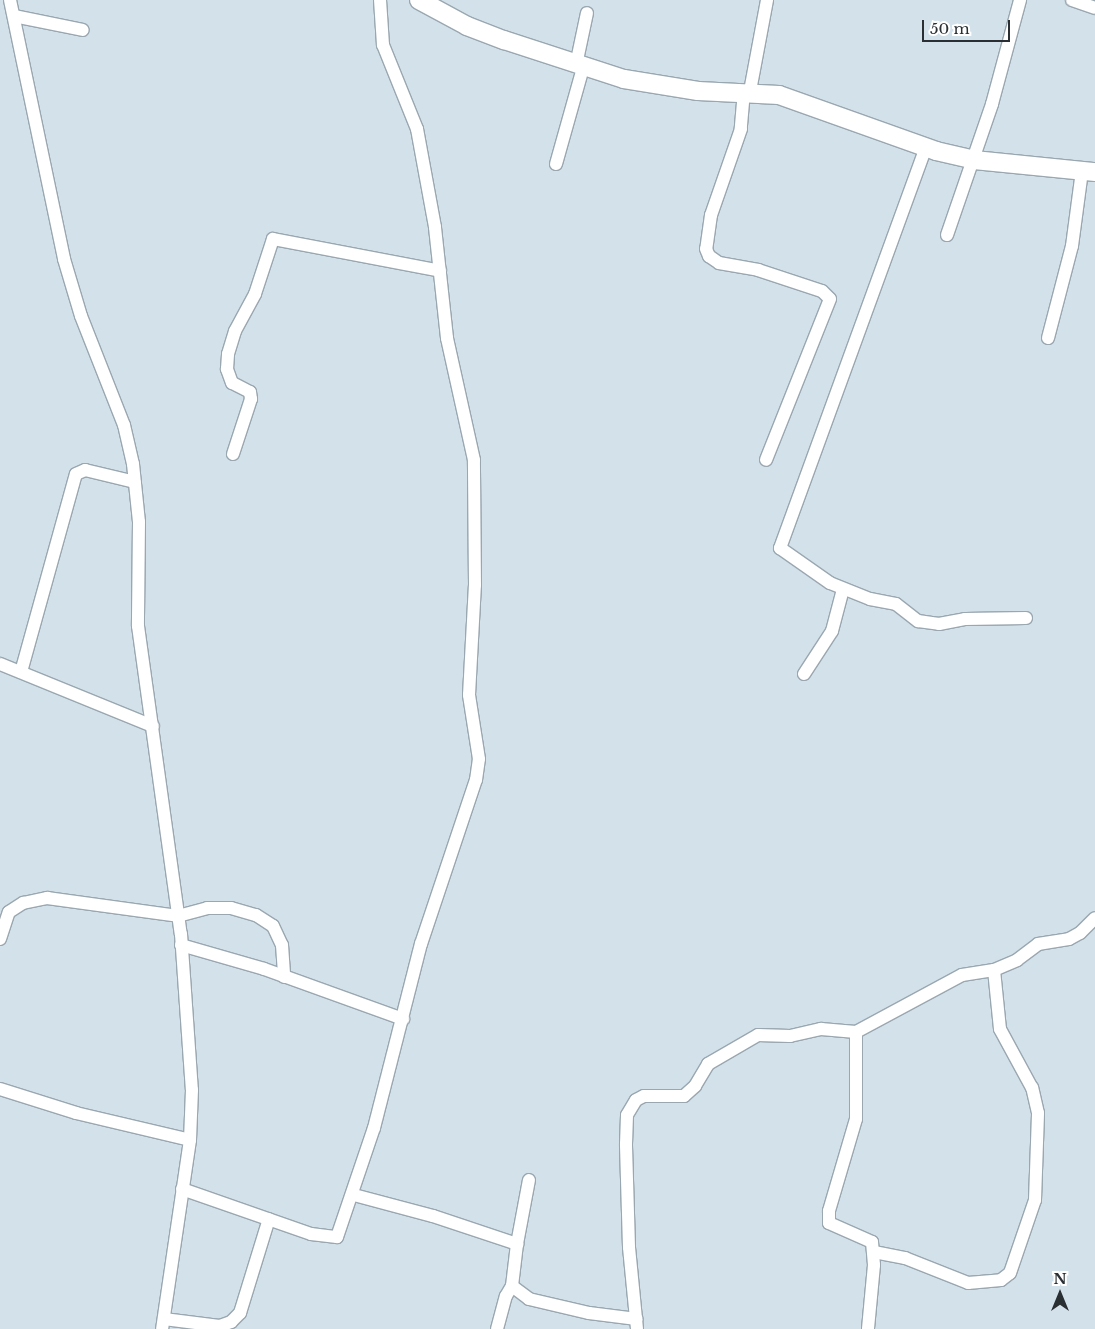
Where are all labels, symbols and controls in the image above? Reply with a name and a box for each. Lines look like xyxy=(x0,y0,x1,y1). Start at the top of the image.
scale bar xyxy=(925,10,1012,42)
text: 50 m xyxy=(930,19,970,38)
north arrow xyxy=(1035,1269,1085,1319)
text: N xyxy=(1053,1270,1067,1288)

